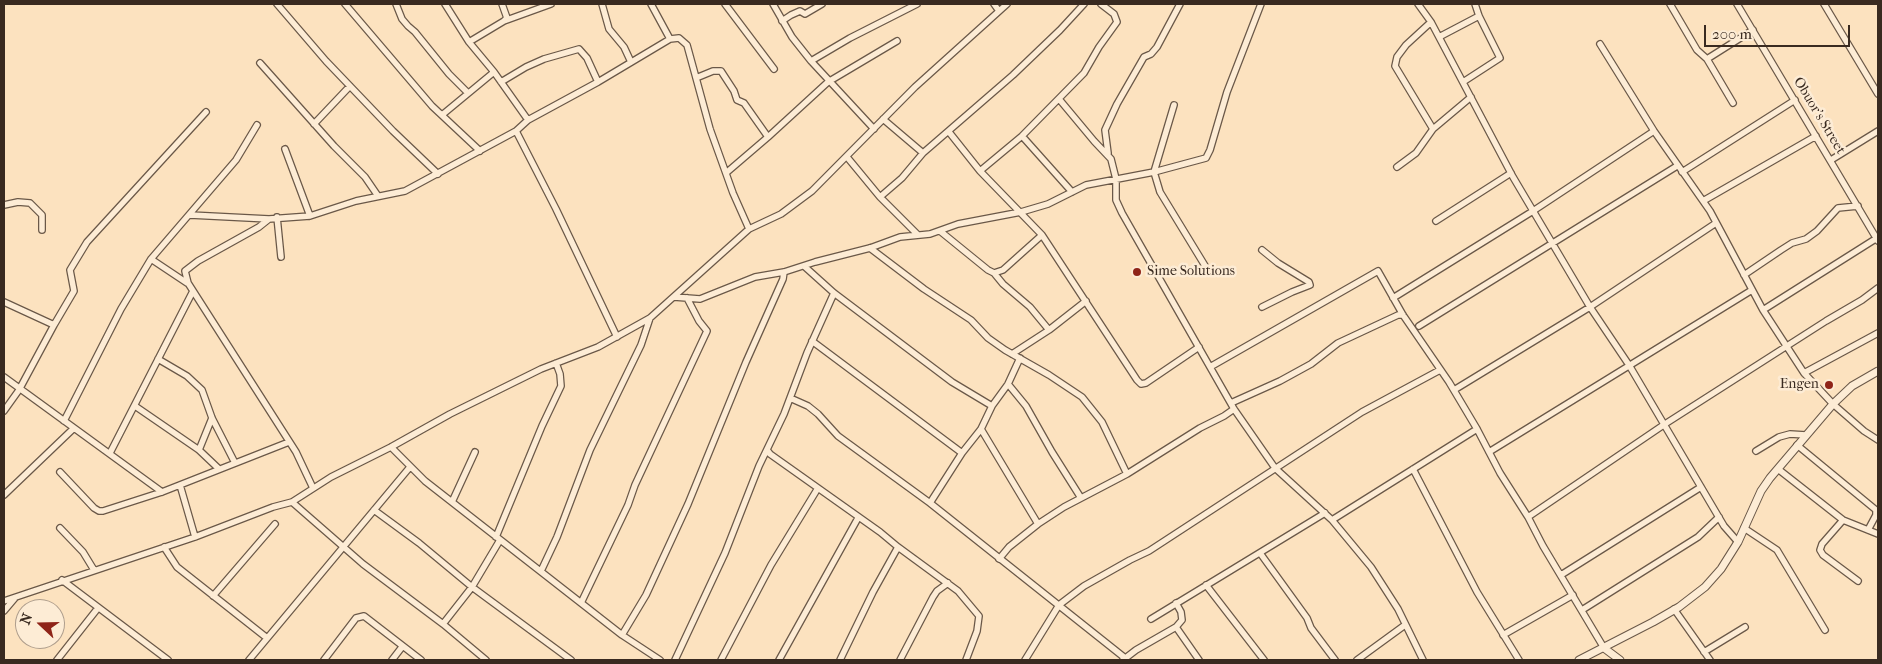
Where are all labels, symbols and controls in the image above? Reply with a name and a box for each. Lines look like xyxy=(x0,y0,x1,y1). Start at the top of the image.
scale bar xyxy=(1707,15,1853,47)
text: 200 m xyxy=(1712,25,1752,43)
street label: Obuor’s Street xyxy=(1789,74,1849,158)
place label: Sime Solutions xyxy=(1147,264,1235,280)
marker: Sime Solutions xyxy=(1131,266,1143,278)
place label: Engen xyxy=(1780,377,1819,393)
marker: Engen xyxy=(1823,379,1835,391)
north arrow xyxy=(15,599,65,649)
text: N xyxy=(17,611,36,627)

